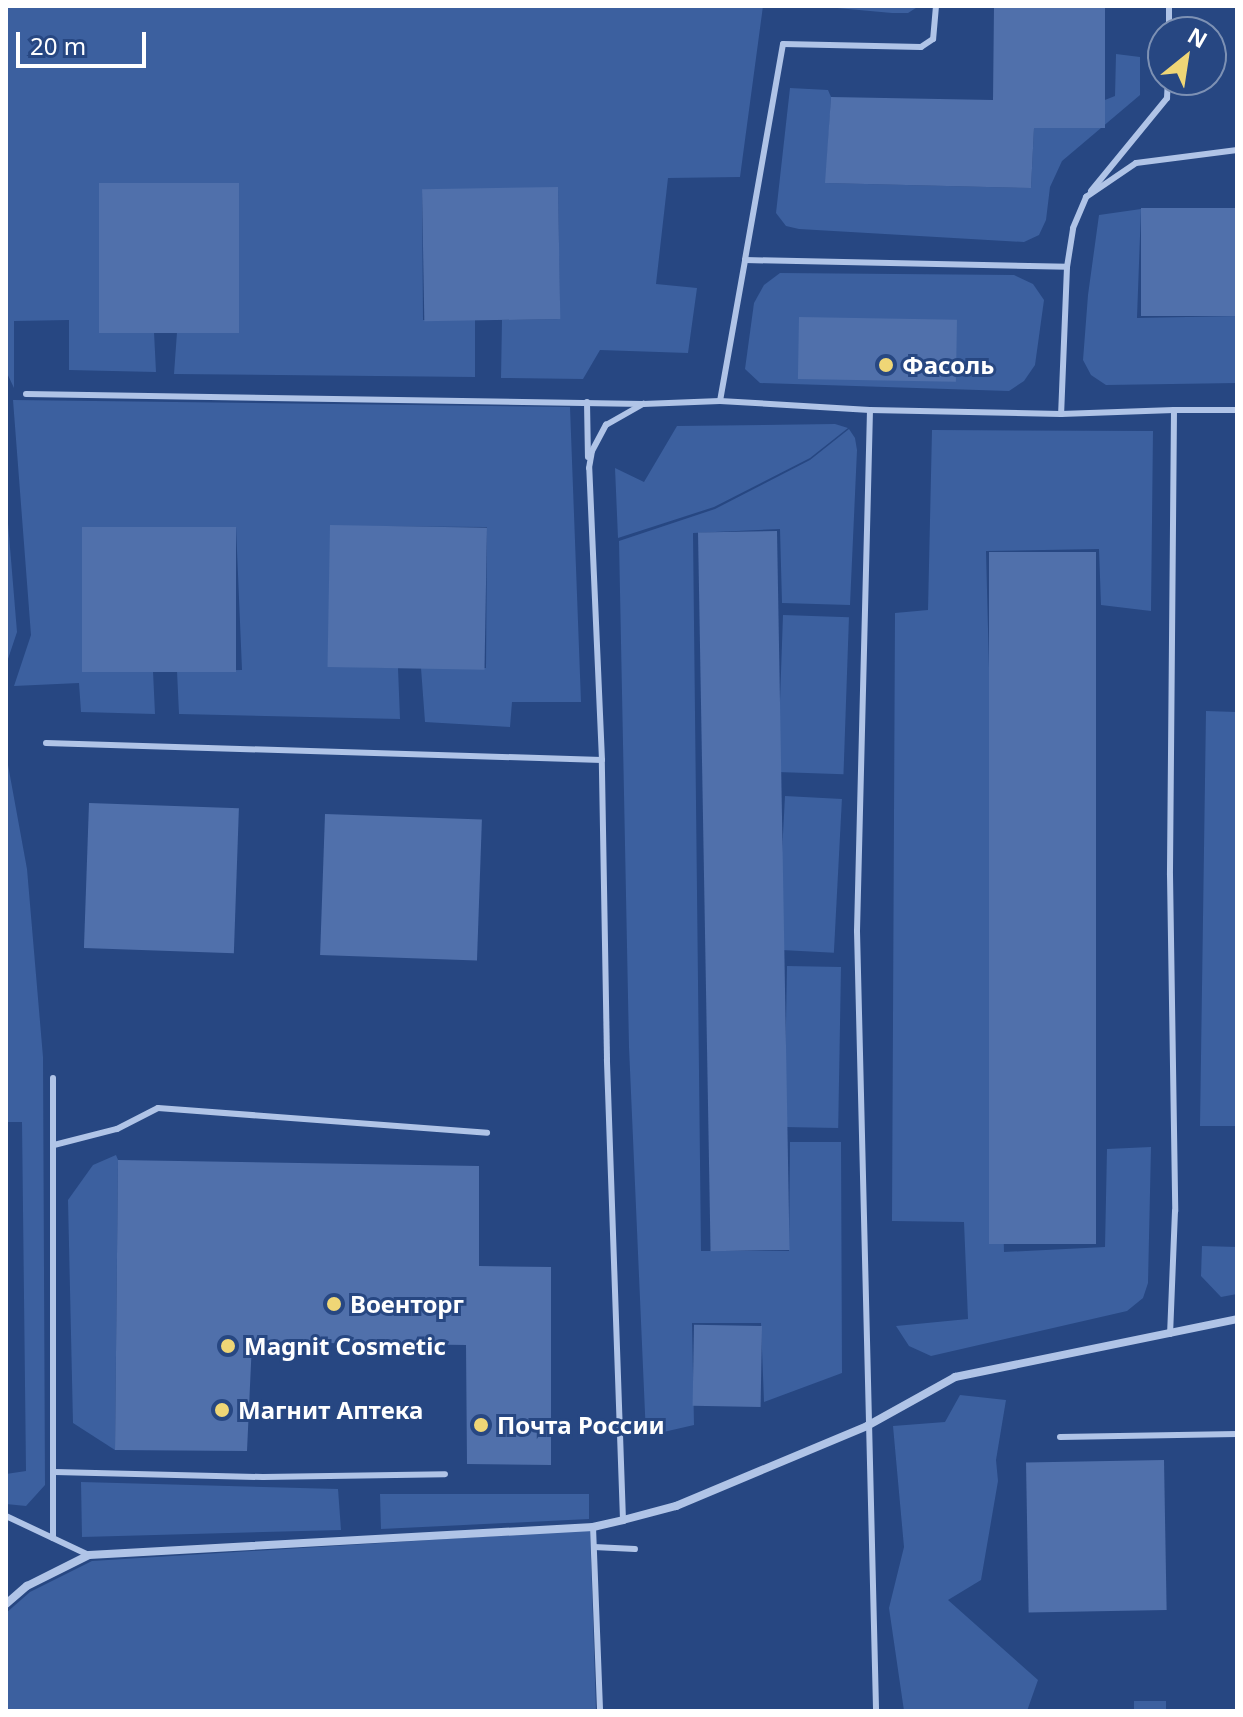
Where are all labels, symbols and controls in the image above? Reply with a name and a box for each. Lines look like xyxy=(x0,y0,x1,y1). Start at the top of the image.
scale bar xyxy=(20,16,150,66)
north arrow xyxy=(1147,16,1227,96)
text: N xyxy=(1183,19,1213,54)
text: 20 m xyxy=(30,29,86,62)
place label: Фасоль xyxy=(902,351,994,379)
marker: Фасоль xyxy=(877,356,895,374)
place label: Военторг xyxy=(350,1290,464,1318)
marker: Военторг xyxy=(325,1295,343,1313)
place label: Magnit Cosmetic xyxy=(244,1332,446,1360)
marker: Magnit Cosmetic xyxy=(219,1337,237,1355)
place label: Магнит Аптека xyxy=(238,1396,423,1424)
marker: Магнит Аптека xyxy=(213,1401,231,1419)
place label: Почта России xyxy=(497,1411,665,1439)
marker: Почта России xyxy=(472,1416,490,1434)

